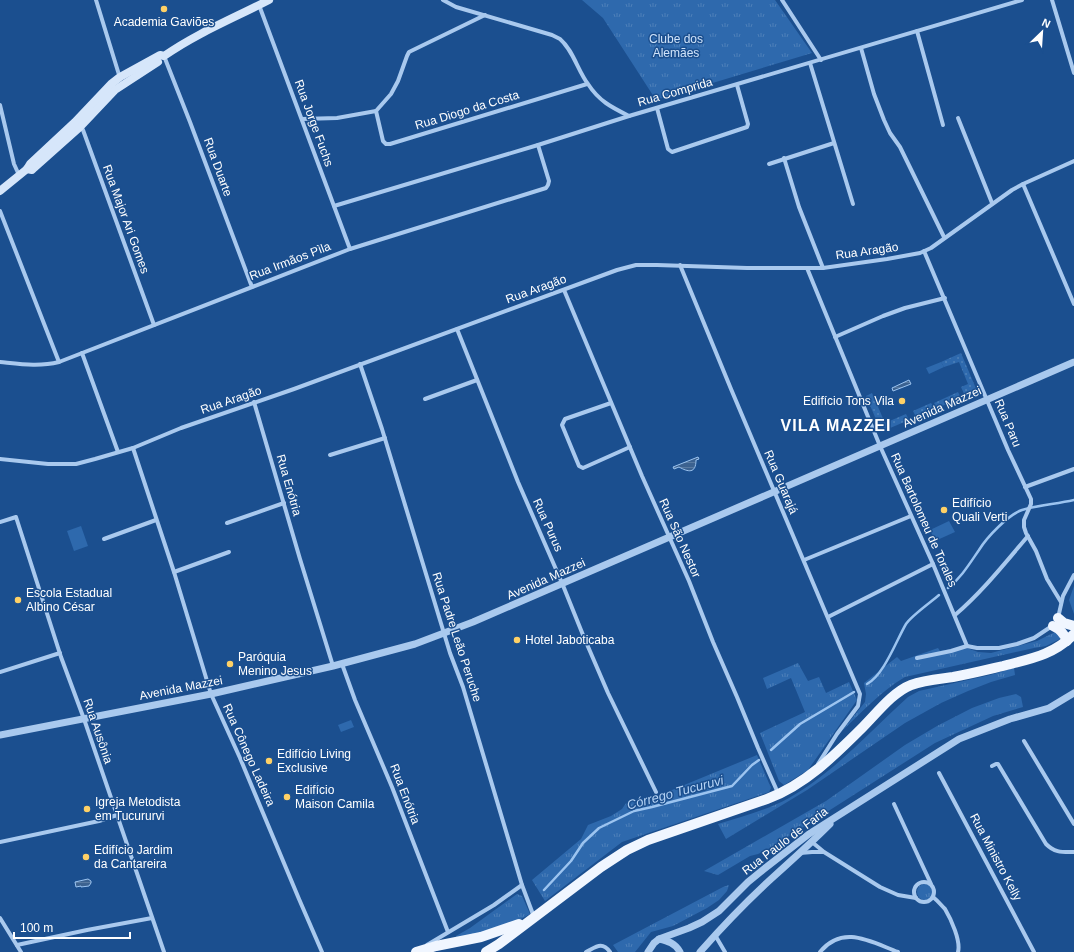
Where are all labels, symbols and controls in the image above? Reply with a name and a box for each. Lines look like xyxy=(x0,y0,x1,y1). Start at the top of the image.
marker: Academia Gaviões xyxy=(159,4,169,14)
north arrow xyxy=(1022,12,1062,52)
place label: Academia Gaviões xyxy=(114,15,214,29)
text: N xyxy=(1040,16,1052,30)
park label: Clube dos Alemães xyxy=(649,32,703,60)
street label: Rua Comprida xyxy=(636,75,714,109)
street label: Rua Jorge Fuchs xyxy=(292,78,336,168)
street label: Rua Diogo da Costa xyxy=(413,87,521,132)
street label: Rua Duarte xyxy=(201,136,235,199)
street label: Rua Major Ari Gomes xyxy=(100,163,152,275)
street label: Rua Irmãos Pìla xyxy=(247,239,333,283)
street label: Rua Aragão xyxy=(835,240,900,262)
street label: Rua Aragão xyxy=(504,271,568,306)
street label: Rua Aragão xyxy=(199,383,264,417)
street label: Avenida Mazzei xyxy=(901,383,983,431)
place label: Edifício Tons Vila xyxy=(803,394,894,408)
marker: Edifício Tons Vila xyxy=(897,396,907,406)
street label: Rua Paru xyxy=(992,397,1024,449)
district label: VILA MAZZEI xyxy=(781,417,891,434)
street label: Rua Guarajá xyxy=(761,448,801,516)
street label: Rua Bartolomeu de Torales xyxy=(888,451,960,589)
street label: Rua Enótria xyxy=(274,453,305,518)
street label: Rua Purus xyxy=(530,496,566,554)
street label: Rua São Nestor xyxy=(656,496,704,580)
place label: Edifício Quali Verti xyxy=(952,496,1007,524)
marker: Edifício Quali Verti xyxy=(939,505,949,515)
street label: Avenida Mazzei xyxy=(505,555,587,603)
street label: Rua Padre Leão Peruche xyxy=(429,570,485,704)
place label: Escola Estadual Albino César xyxy=(26,586,112,614)
marker: Escola Estadual Albino César xyxy=(13,595,23,605)
place label: Hotel Jaboticaba xyxy=(525,633,615,647)
marker: Hotel Jaboticaba xyxy=(512,635,522,645)
place label: Paróquia Menino Jesus xyxy=(238,650,312,678)
marker: Paróquia Menino Jesus xyxy=(225,659,235,669)
street label: Avenida Mazzei xyxy=(138,673,224,703)
street label: Rua Ausônia xyxy=(80,697,116,766)
street label: Rua Cônego Ladeira xyxy=(220,702,278,809)
place label: Edifício Living Exclusive xyxy=(277,747,351,775)
marker: Edifício Living Exclusive xyxy=(264,756,274,766)
street label: Rua Enótria xyxy=(387,762,423,826)
water label: Córrego Tucuruvi xyxy=(625,772,726,813)
place label: Edifício Maison Camila xyxy=(295,783,375,811)
marker: Edifício Maison Camila xyxy=(282,792,292,802)
place label: Igreja Metodista em Tucururvi xyxy=(95,795,181,823)
marker: Igreja Metodista em Tucururvi xyxy=(82,804,92,814)
street label: Rua Paulo de Faria xyxy=(739,804,831,878)
street label: Rua Ministro Kelly xyxy=(967,811,1025,903)
place label: Edifício Jardim da Cantareira xyxy=(94,843,173,871)
marker: Edifício Jardim da Cantareira xyxy=(81,852,91,862)
scale bar xyxy=(14,914,130,940)
text: 100 m xyxy=(20,921,53,935)

